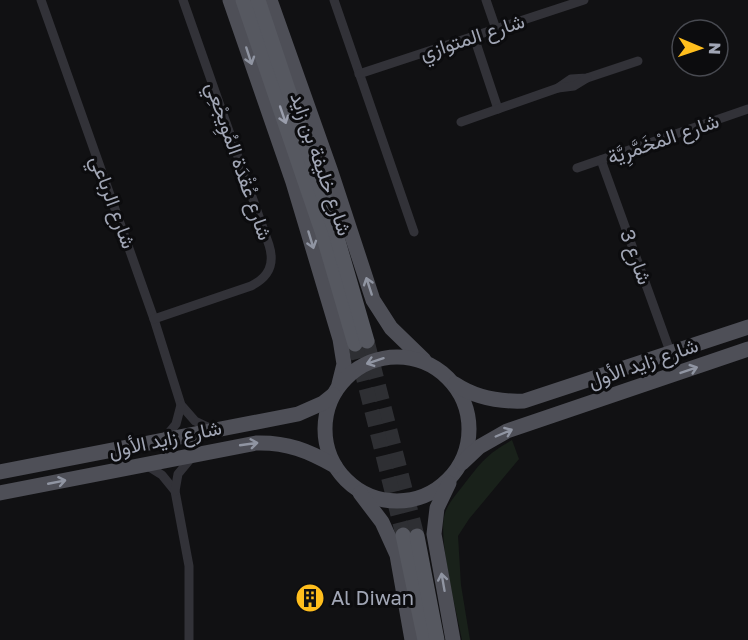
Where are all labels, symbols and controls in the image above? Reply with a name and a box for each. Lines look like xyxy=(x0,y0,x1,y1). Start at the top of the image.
street label: شارع المتوازي xyxy=(416,8,529,70)
north arrow xyxy=(670,18,730,78)
text: N xyxy=(705,42,725,55)
one-way arrow xyxy=(244,46,255,65)
street label: شارع عُقْدَة المُوِيجْعِي xyxy=(196,78,278,245)
street label: شارع خليفة بن زايد xyxy=(283,89,358,239)
one-way arrow xyxy=(278,105,289,124)
street label: شارع المْخَمَّرِيَّة xyxy=(604,108,723,173)
street label: شارع الرباعي xyxy=(80,152,142,254)
street label: شارع 3 xyxy=(613,226,658,289)
one-way arrow xyxy=(306,230,317,249)
one-way arrow xyxy=(362,277,373,296)
street label: شارع زايد الأول xyxy=(584,332,702,395)
one-way arrow xyxy=(365,356,384,367)
one-way arrow xyxy=(679,363,698,374)
street label: شارع زايد الأول xyxy=(106,414,224,465)
one-way arrow xyxy=(495,426,513,438)
one-way arrow xyxy=(238,438,258,449)
one-way arrow xyxy=(47,476,67,487)
one-way arrow xyxy=(437,573,448,593)
building icon: Al Diwan xyxy=(294,582,326,614)
place label: Al Diwan xyxy=(331,585,414,609)

